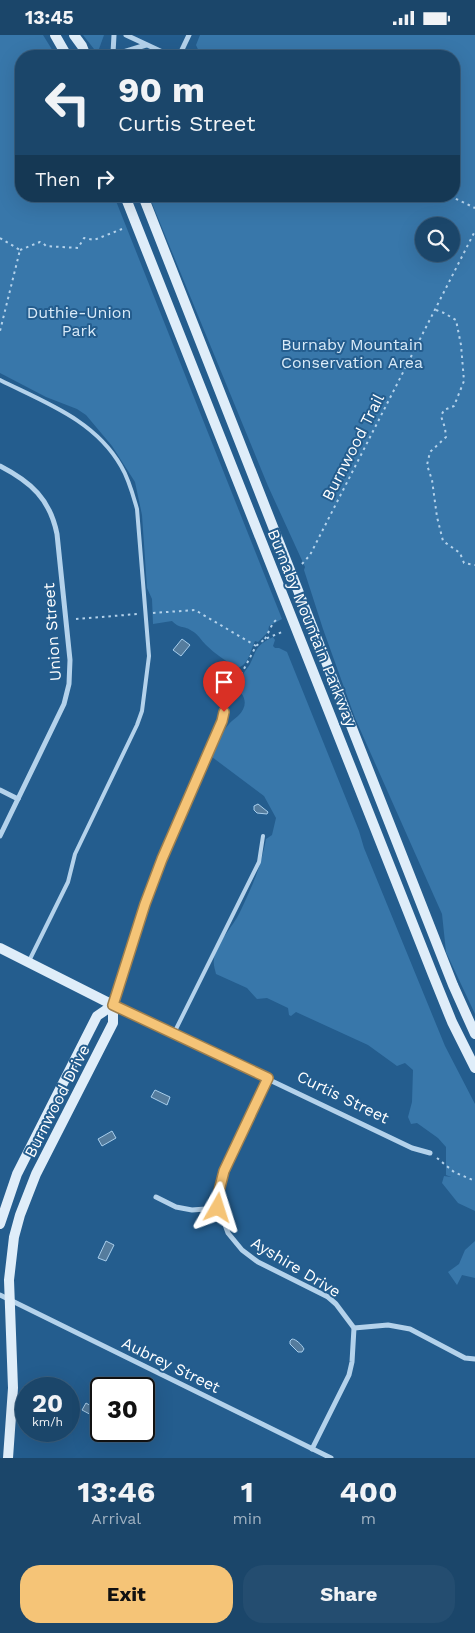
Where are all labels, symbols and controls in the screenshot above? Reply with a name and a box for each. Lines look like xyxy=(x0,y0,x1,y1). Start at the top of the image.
text: 13:45 xyxy=(25,6,74,29)
text: 90 m xyxy=(118,69,205,111)
icon: left xyxy=(35,70,100,135)
text: Curtis Street xyxy=(118,111,255,136)
icon: right xyxy=(91,165,119,193)
text: Then xyxy=(35,168,81,191)
map controls xyxy=(415,217,460,262)
button: search xyxy=(415,217,460,262)
park label: Duthie-Union Park xyxy=(27,303,131,340)
park label: Burnaby Mountain Conservation Area xyxy=(281,335,423,372)
street label: Burnwood Trail xyxy=(318,390,388,503)
street label: Burnaby Mountain Parkway xyxy=(264,526,361,730)
street label: Union Street xyxy=(39,582,65,682)
pin xyxy=(203,661,245,712)
icon: arrive xyxy=(210,668,238,696)
street label: Burnwood Drive xyxy=(20,1041,94,1161)
street label: Curtis Street xyxy=(294,1067,392,1128)
position arrow xyxy=(191,1181,243,1233)
street label: Ayshire Drive xyxy=(248,1233,344,1301)
street label: Aubrey Street xyxy=(119,1333,223,1397)
speed limit sign: 30 xyxy=(90,1377,155,1442)
text: 20 xyxy=(32,1389,63,1418)
text: km/h xyxy=(32,1415,63,1429)
text: 13:46 xyxy=(77,1474,155,1509)
text: 1 xyxy=(241,1474,254,1509)
text: 400 xyxy=(339,1474,398,1509)
text: Arrival xyxy=(91,1509,141,1528)
text: min xyxy=(233,1509,262,1528)
text: m xyxy=(361,1509,376,1528)
button: Exit xyxy=(20,1565,233,1623)
button: Share xyxy=(243,1565,455,1623)

